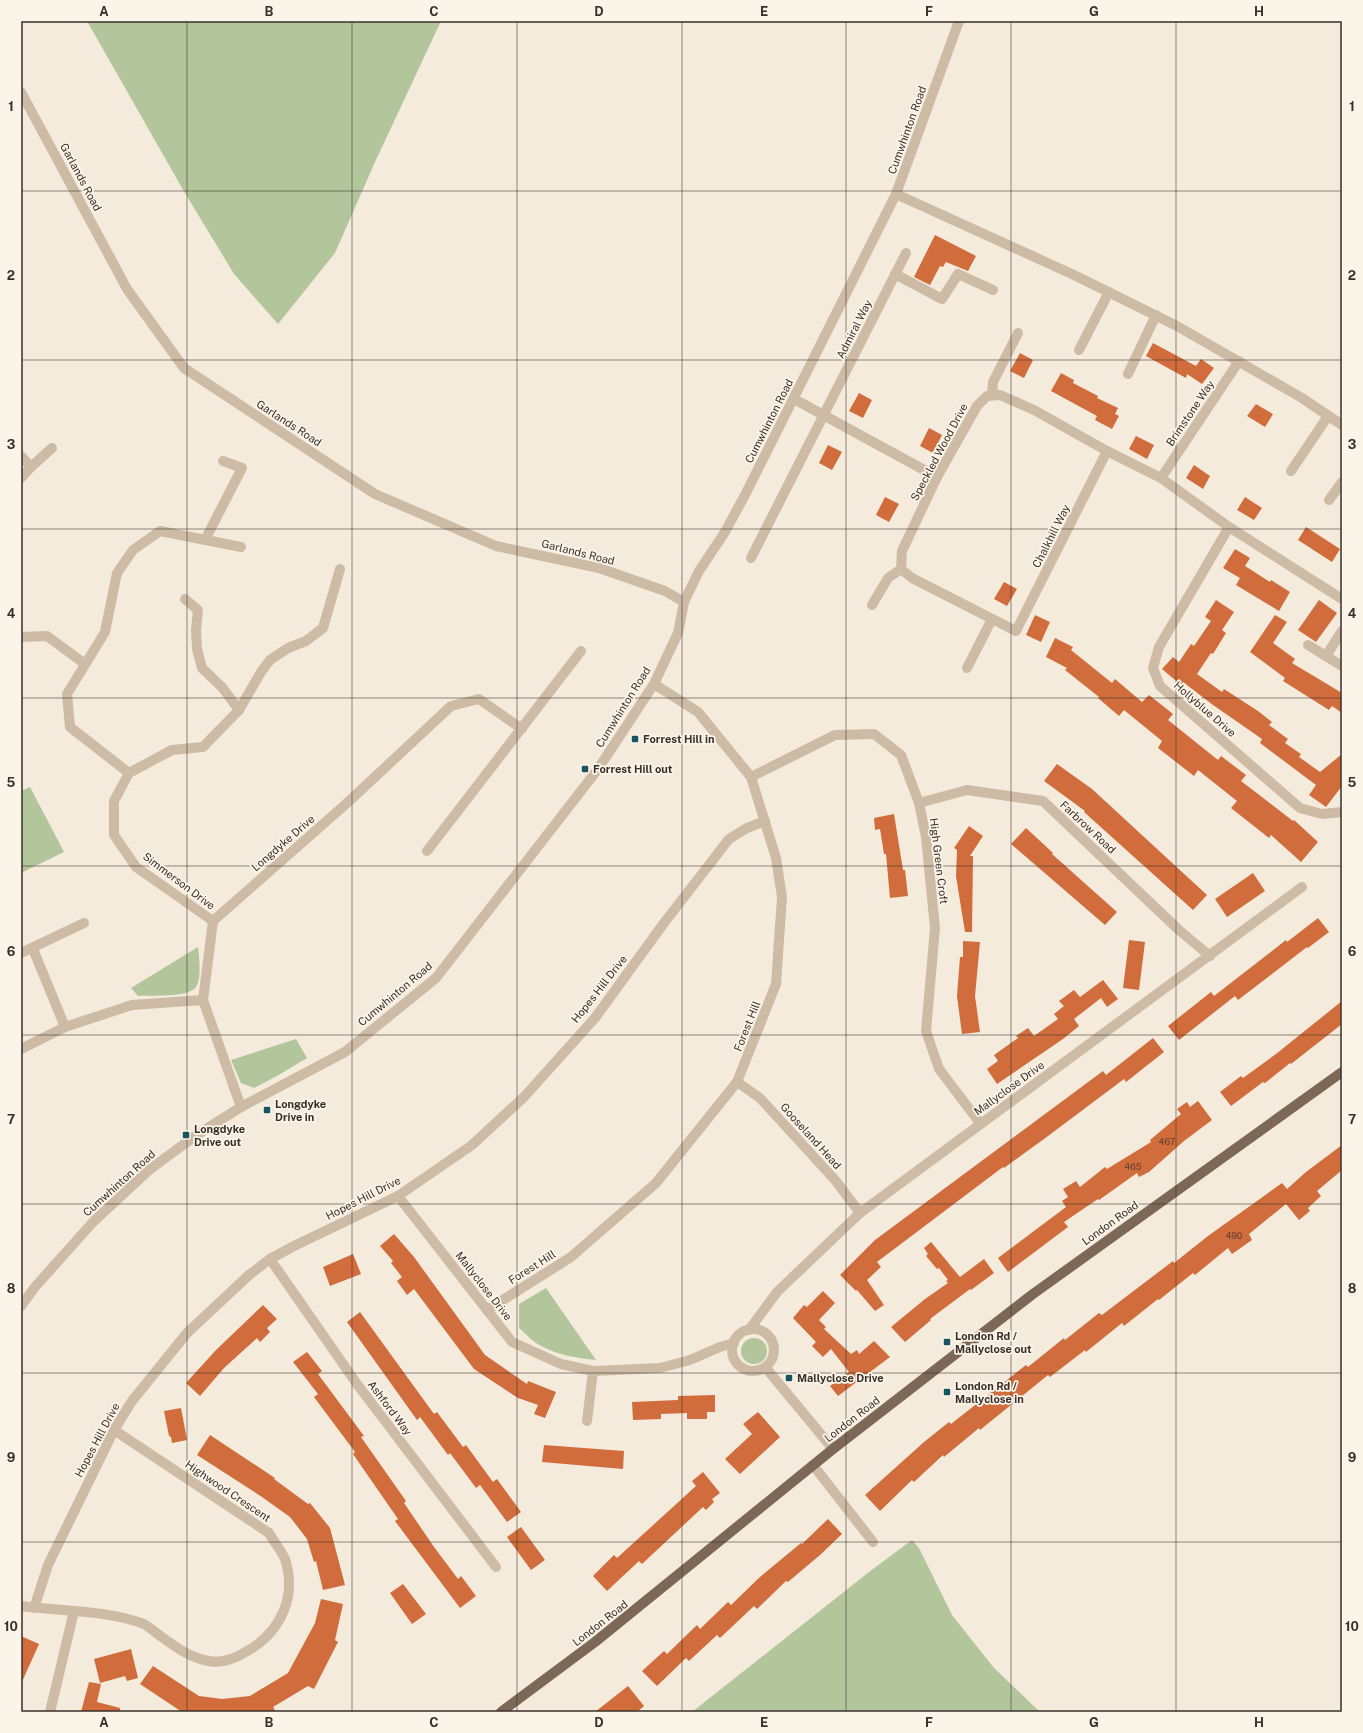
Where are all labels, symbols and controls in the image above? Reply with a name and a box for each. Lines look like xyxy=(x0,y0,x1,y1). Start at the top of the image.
text: A xyxy=(99,4,109,19)
text: B xyxy=(265,4,274,19)
text: C xyxy=(429,4,439,19)
text: D xyxy=(594,4,604,19)
text: E xyxy=(760,4,768,19)
text: F xyxy=(925,4,933,19)
text: G xyxy=(1089,4,1099,19)
text: H xyxy=(1254,4,1264,19)
street label: Cumwhinton Road xyxy=(886,84,928,176)
text: 1 xyxy=(8,99,14,114)
text: 1 xyxy=(1349,99,1355,114)
street label: Garlands Road xyxy=(58,141,104,213)
text: 2 xyxy=(7,268,15,283)
text: 2 xyxy=(1348,268,1356,283)
street label: Admiral Way xyxy=(834,298,874,360)
street label: Cumwhinton Road xyxy=(743,377,795,465)
street label: Brimstone Way xyxy=(1164,378,1216,448)
street label: Garlands Road xyxy=(254,398,324,448)
street label: Speckled Wood Drive xyxy=(908,401,970,503)
text: 3 xyxy=(7,437,16,452)
text: 3 xyxy=(1348,437,1357,452)
street label: Chalkhill Way xyxy=(1030,502,1072,570)
street label: Garlands Road xyxy=(540,537,616,567)
text: 4 xyxy=(7,606,16,621)
text: 4 xyxy=(1348,606,1357,621)
street label: Cumwhinton Road xyxy=(593,665,653,749)
street label: Hollyblue Drive xyxy=(1172,679,1238,739)
place label: Forrest Hill in xyxy=(643,733,715,745)
marker: Forrest Hill in xyxy=(630,734,640,744)
place label: Forrest Hill out xyxy=(593,763,673,775)
marker: Forrest Hill out xyxy=(580,764,590,774)
text: 5 xyxy=(7,775,16,790)
text: 5 xyxy=(1348,775,1357,790)
street label: Farbrow Road xyxy=(1058,798,1118,856)
street label: Longdyke Drive xyxy=(249,813,317,873)
street label: High Green Croft xyxy=(928,817,950,905)
street label: Simmerson Drive xyxy=(141,850,217,912)
text: 6 xyxy=(7,944,16,959)
text: 6 xyxy=(1348,944,1357,959)
street label: Hopes Hill Drive xyxy=(569,953,629,1025)
street label: Cumwhinton Road xyxy=(356,960,434,1028)
street label: Forest Hill xyxy=(731,999,763,1053)
street label: Mallyclose Drive xyxy=(972,1059,1046,1117)
place label: Longdyke Drive in xyxy=(275,1098,326,1123)
street label: Gooseland Head xyxy=(778,1101,844,1171)
marker: Longdyke Drive in xyxy=(262,1105,272,1115)
text: 7 xyxy=(7,1112,15,1127)
text: 7 xyxy=(1348,1112,1356,1127)
place label: Longdyke Drive out xyxy=(194,1123,245,1148)
marker: Longdyke Drive out xyxy=(181,1130,191,1140)
house number: 467 xyxy=(1159,1136,1175,1147)
street label: Cumwhinton Road xyxy=(81,1148,157,1218)
house number: 465 xyxy=(1124,1161,1142,1172)
street label: Hopes Hill Drive xyxy=(324,1174,402,1222)
street label: London Road xyxy=(1080,1199,1140,1247)
house number: 490 xyxy=(1226,1230,1243,1241)
street label: Forest Hill xyxy=(506,1248,558,1286)
street label: Mallyclose Drive xyxy=(454,1249,514,1323)
text: 8 xyxy=(7,1281,16,1296)
text: 8 xyxy=(1348,1281,1357,1296)
place label: London Rd / Mallyclose out xyxy=(955,1330,1032,1355)
marker: London Rd / Mallyclose out xyxy=(942,1337,952,1347)
place label: Mallyclose Drive xyxy=(797,1372,884,1384)
marker: Mallyclose Drive xyxy=(784,1373,794,1383)
street label: Ashford Way xyxy=(366,1378,414,1438)
place label: London Rd / Mallyclose in xyxy=(955,1380,1024,1405)
marker: London Rd / Mallyclose in xyxy=(942,1387,952,1397)
street label: London Road xyxy=(822,1394,882,1444)
street label: Hopes Hill Drive xyxy=(72,1401,122,1479)
text: 9 xyxy=(7,1450,15,1465)
text: 9 xyxy=(1348,1450,1356,1465)
street label: Highwood Crescent xyxy=(183,1458,273,1524)
street label: London Road xyxy=(570,1598,630,1648)
text: 10 xyxy=(4,1619,18,1634)
text: 10 xyxy=(1345,1619,1359,1634)
text: A xyxy=(99,1715,109,1730)
text: B xyxy=(265,1715,274,1730)
text: C xyxy=(429,1715,439,1730)
text: D xyxy=(594,1715,604,1730)
text: E xyxy=(760,1715,768,1730)
text: F xyxy=(925,1715,933,1730)
text: G xyxy=(1089,1715,1099,1730)
text: H xyxy=(1254,1715,1264,1730)

